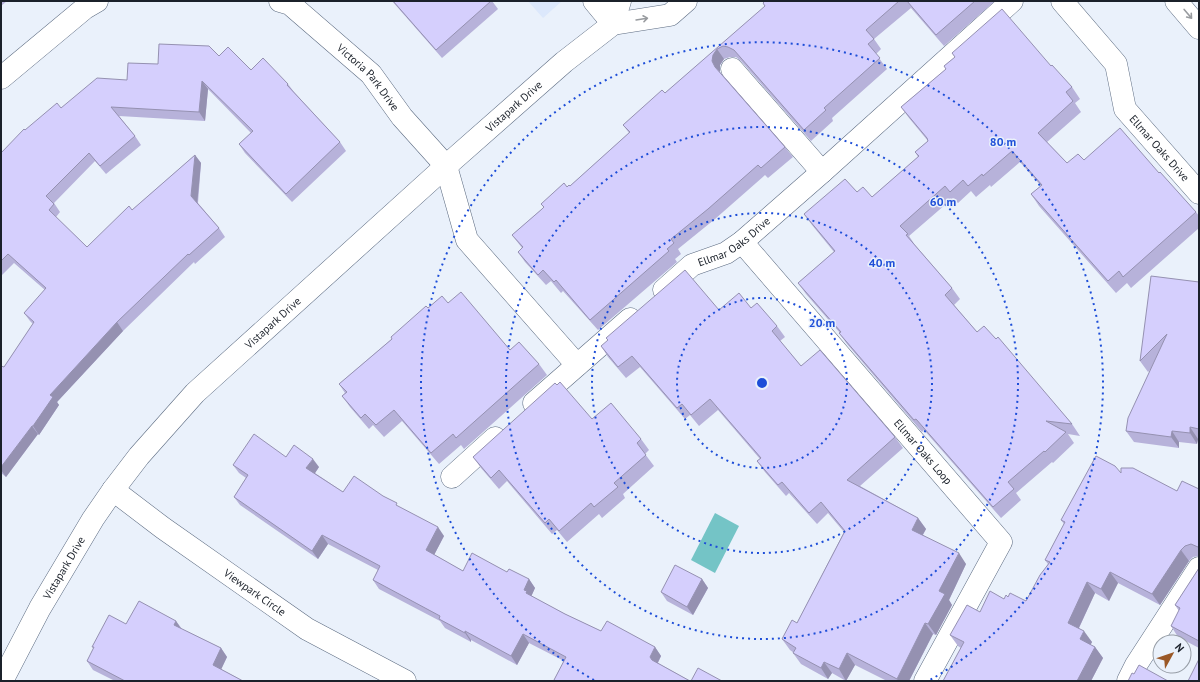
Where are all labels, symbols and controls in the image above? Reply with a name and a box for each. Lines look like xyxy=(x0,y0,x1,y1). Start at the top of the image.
one-way arrow xyxy=(1183,9,1192,20)
one-way arrow xyxy=(635,15,648,23)
street label: Victoria Park Drive xyxy=(333,40,402,114)
street label: Vistapark Drive xyxy=(482,77,545,136)
street label: Ellmar Oaks Drive xyxy=(1126,112,1193,185)
text: 80 m xyxy=(990,134,1016,149)
text: 60 m xyxy=(930,194,956,209)
street label: Ellmar Oaks Drive xyxy=(696,213,773,269)
text: 40 m xyxy=(869,255,895,270)
street label: Vistapark Drive xyxy=(241,293,304,352)
text: 20 m xyxy=(809,315,835,330)
centre of rings xyxy=(755,376,769,390)
street label: Ellmar Oaks Loop xyxy=(891,416,955,487)
street label: Vistapark Drive xyxy=(39,534,88,603)
street label: Viewpark Circle xyxy=(220,565,289,619)
north arrow xyxy=(1152,634,1192,674)
text: N xyxy=(1172,640,1187,655)

